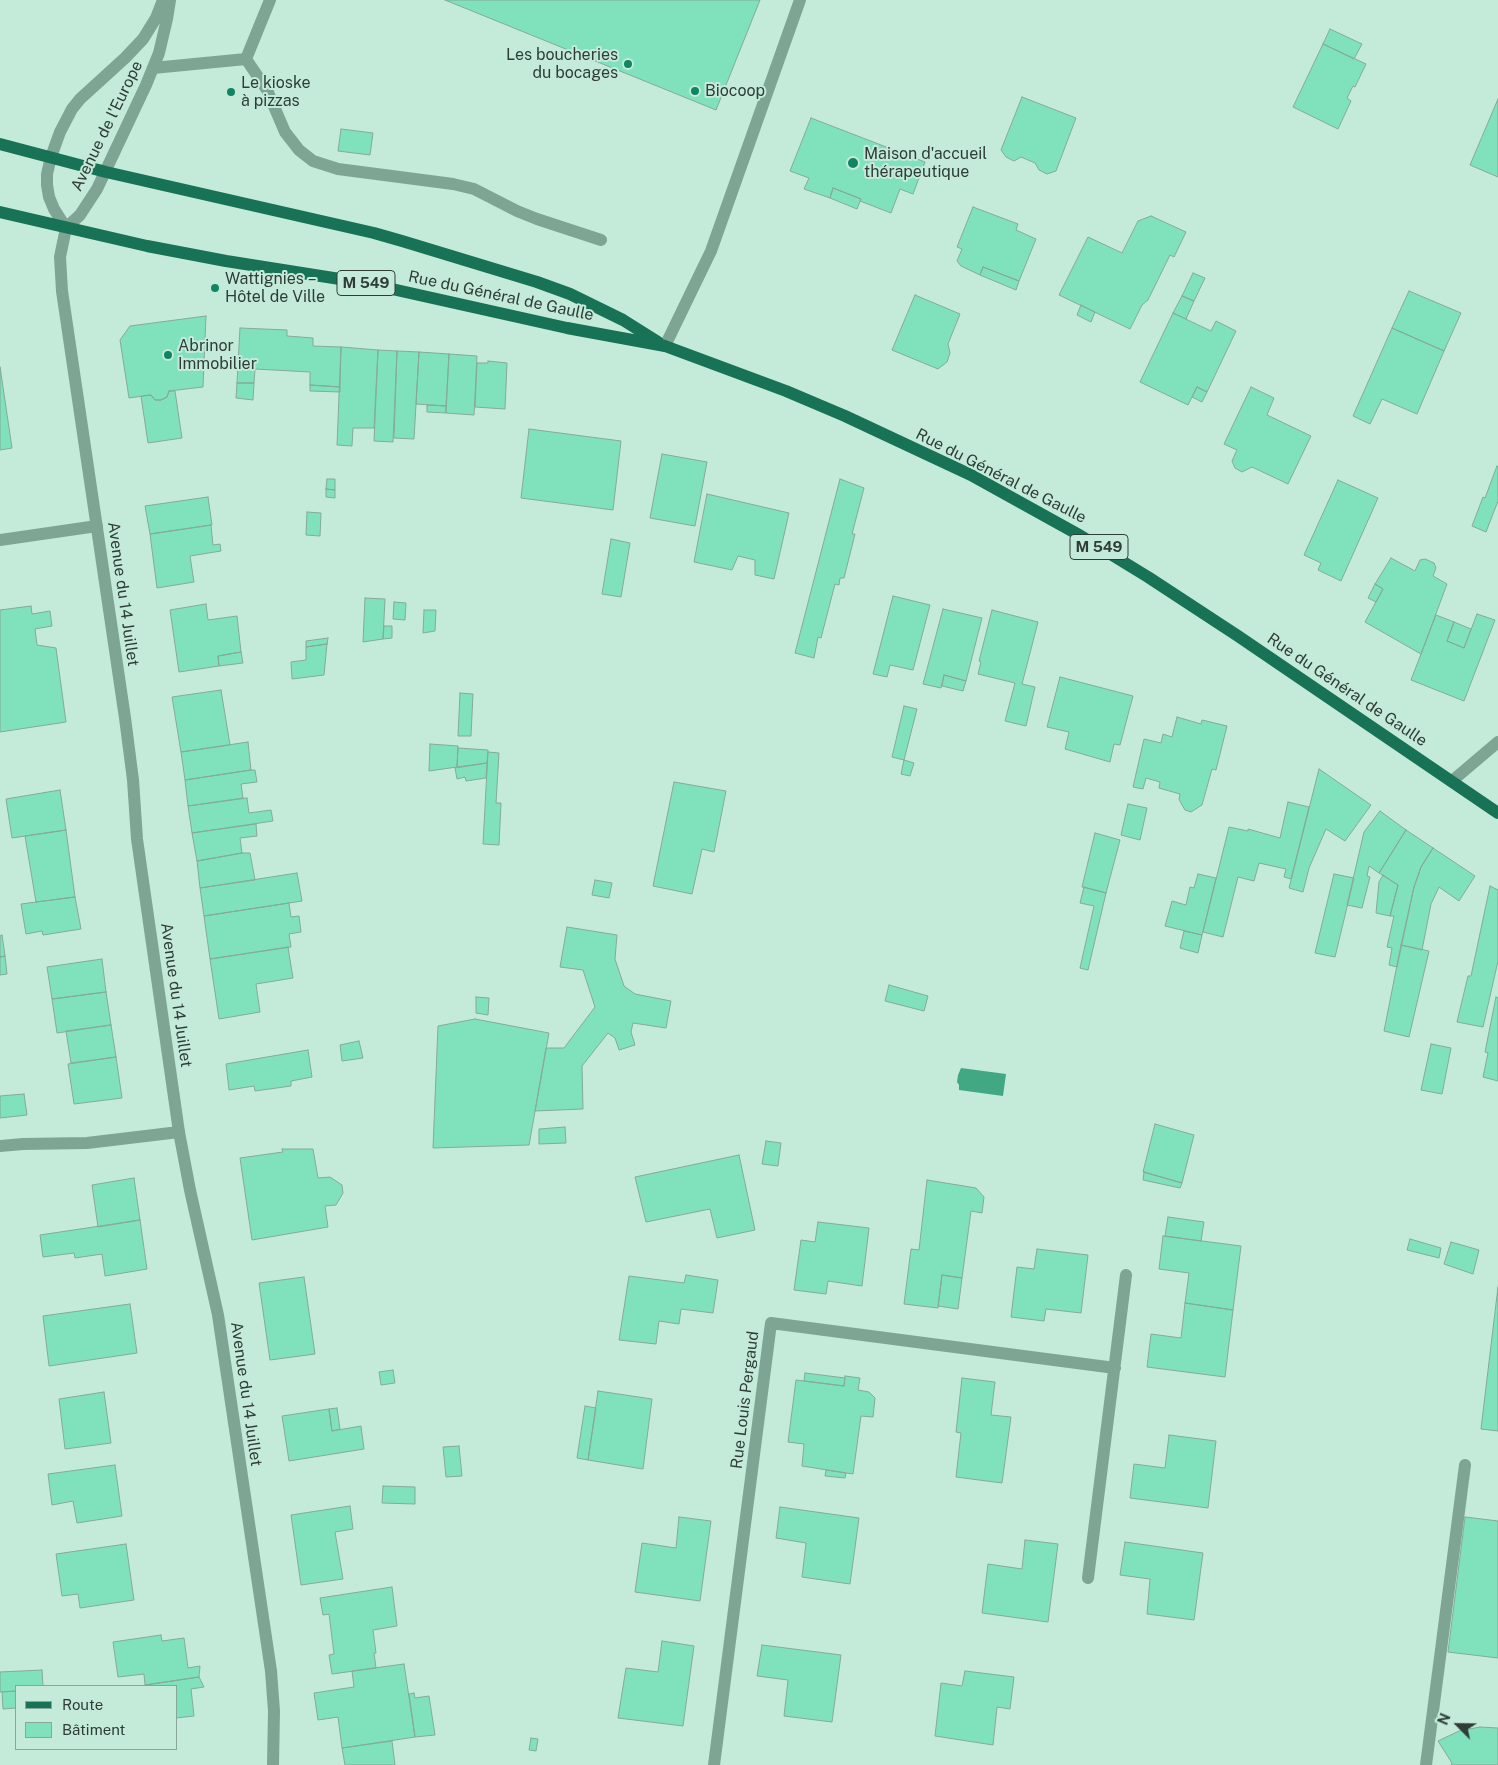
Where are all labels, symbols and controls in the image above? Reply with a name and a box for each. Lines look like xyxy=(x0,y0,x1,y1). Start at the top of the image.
place label: Les boucheries du bocages xyxy=(506,45,618,83)
street label: Avenue de l'Europe xyxy=(67,58,147,194)
marker: Les boucheries du bocages xyxy=(622,58,634,70)
place label: Le kioske à pizzas xyxy=(241,73,311,111)
place label: Biocoop xyxy=(705,81,765,101)
marker: Biocoop xyxy=(689,85,701,97)
marker: Le kioske à pizzas xyxy=(225,86,237,98)
place label: Maison d'accueil thérapeutique xyxy=(864,144,987,182)
marker: Maison d'accueil thérapeutique xyxy=(846,156,860,170)
street label: Rue du Général de Gaulle xyxy=(407,267,595,325)
place label: Wattignies – Hôtel de Ville xyxy=(225,269,325,307)
road number: M 549 xyxy=(337,270,395,296)
marker: Wattignies – Hôtel de Ville xyxy=(209,282,221,294)
place label: Abrinor Immobilier xyxy=(178,336,257,374)
marker: Abrinor Immobilier xyxy=(162,349,174,361)
street label: Rue du Général de Gaulle xyxy=(912,425,1090,527)
street label: Avenue du 14 Juillet xyxy=(103,521,143,667)
road number: M 549 xyxy=(1070,534,1128,560)
street label: Rue du Général de Gaulle xyxy=(1263,629,1431,751)
street label: Avenue du 14 Juillet xyxy=(156,922,196,1068)
street label: Avenue du 14 Juillet xyxy=(226,1321,266,1467)
street label: Rue Louis Pergaud xyxy=(727,1330,763,1470)
legend xyxy=(15,1685,178,1750)
text: Route xyxy=(62,1696,103,1713)
north arrow xyxy=(1433,1700,1483,1750)
text: N xyxy=(1435,1711,1454,1727)
text: Bâtiment xyxy=(62,1721,125,1738)

